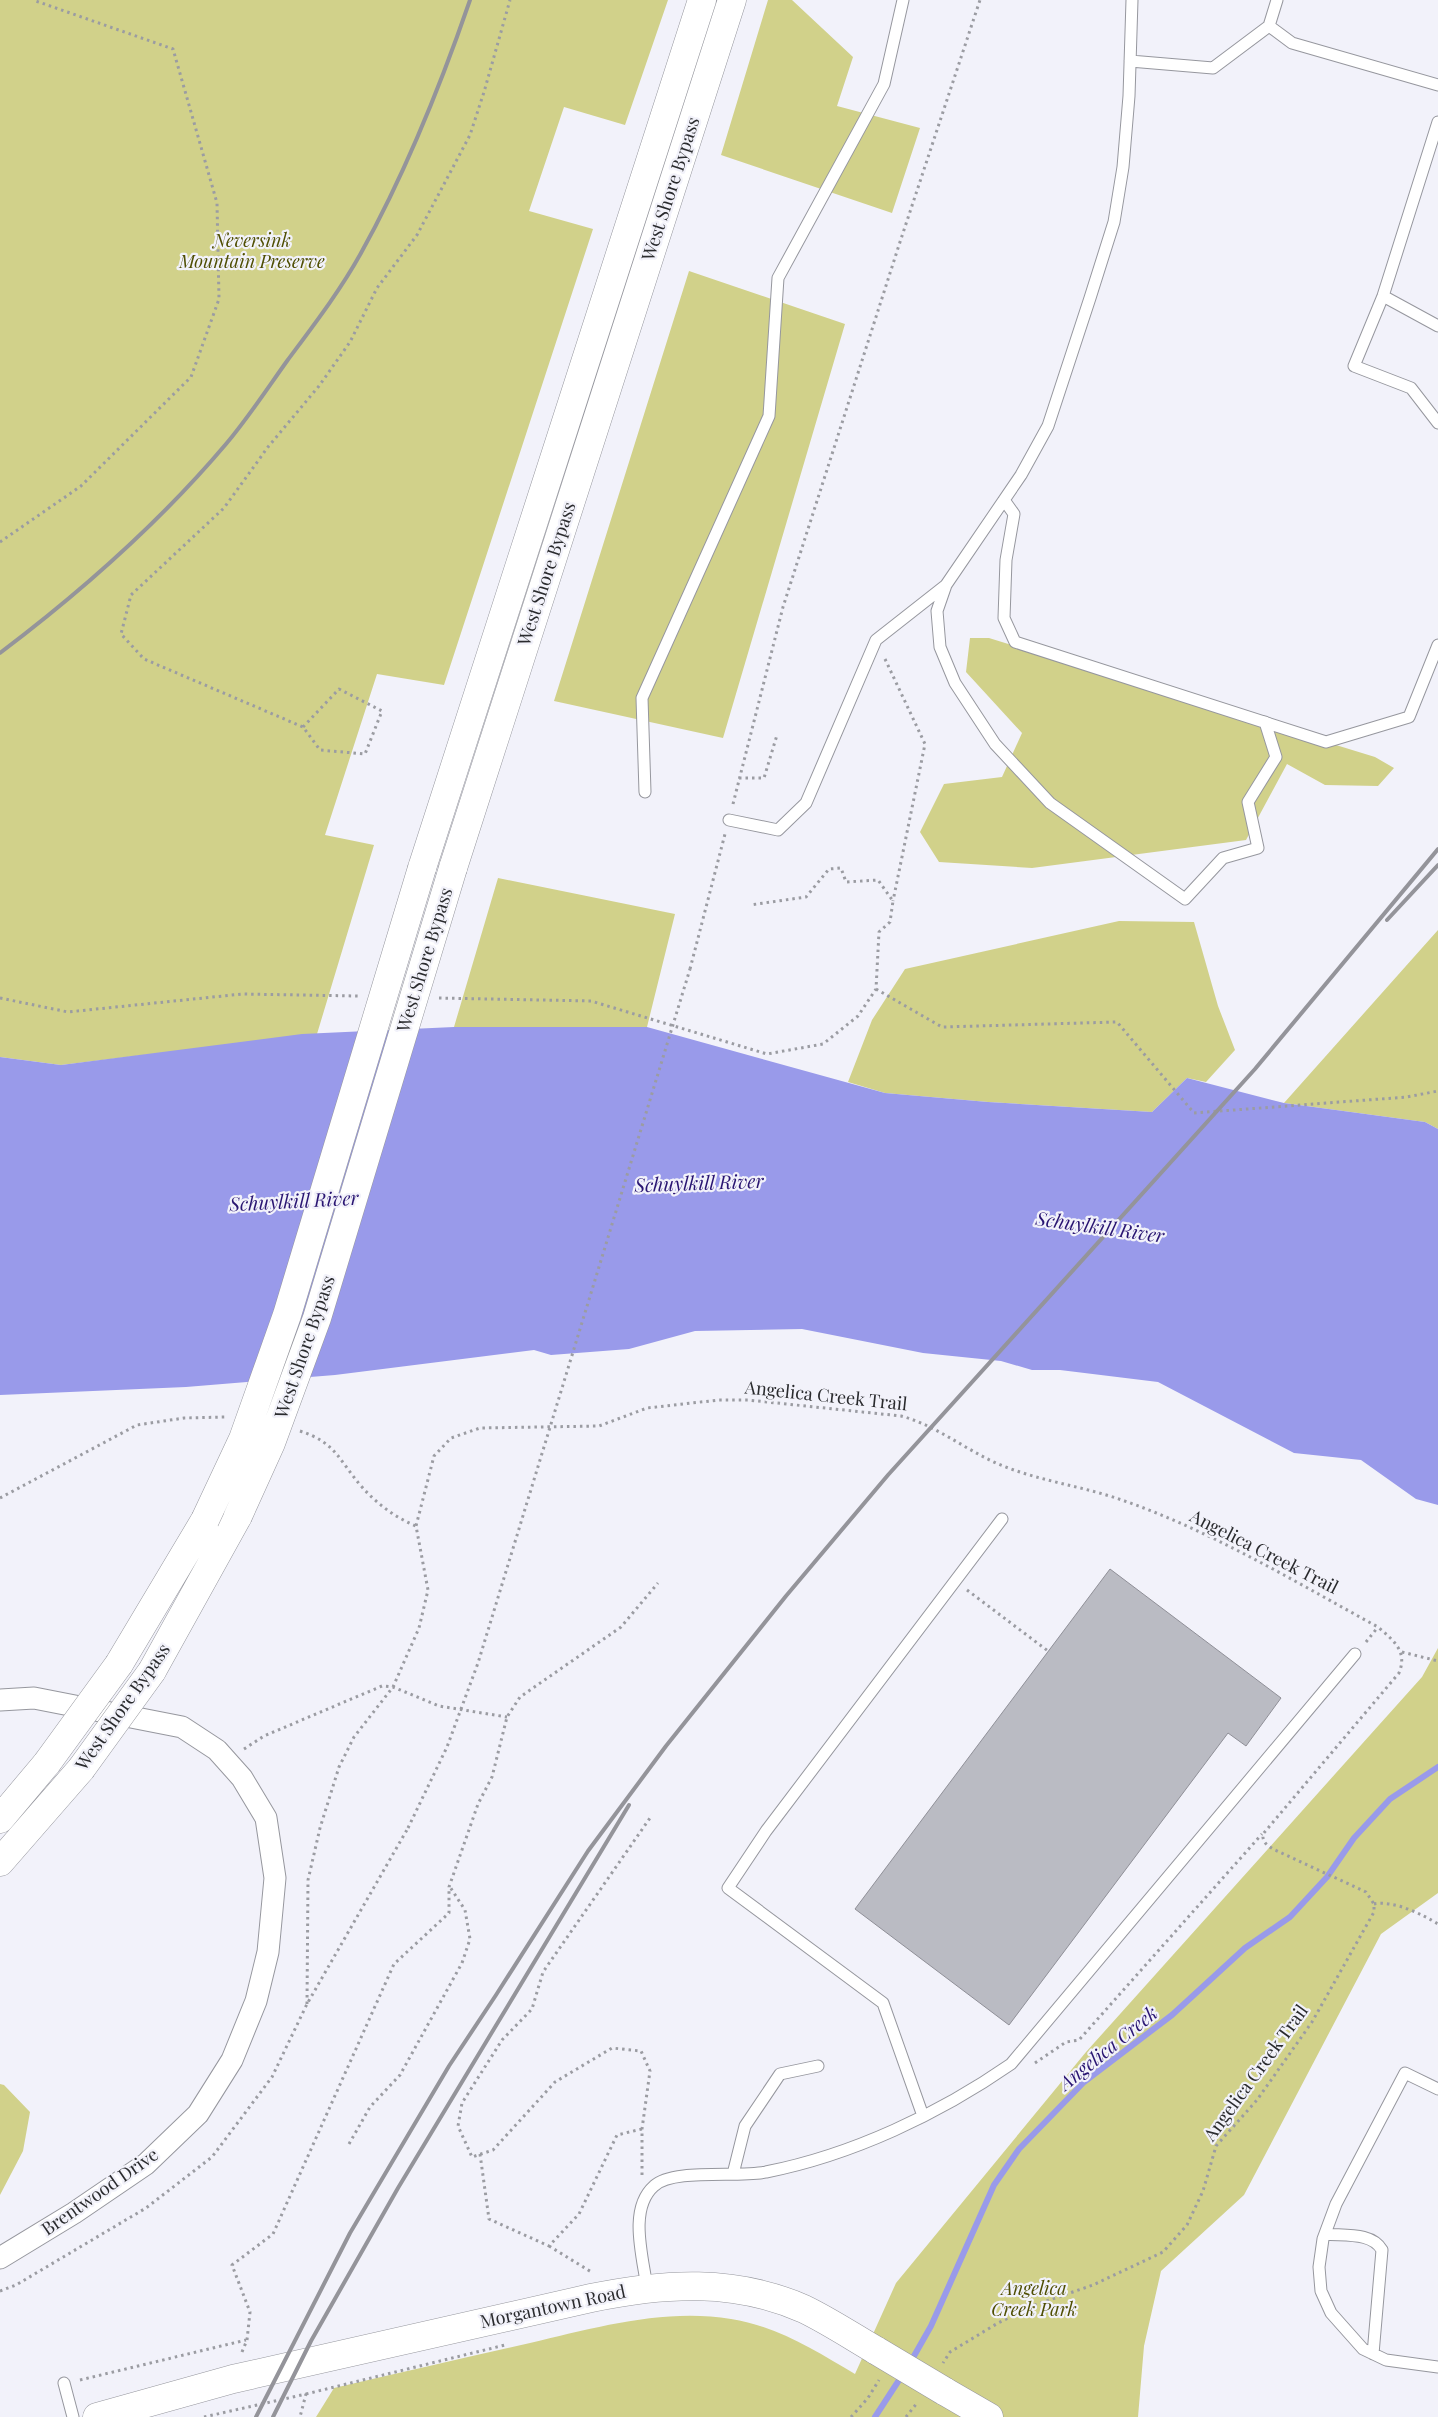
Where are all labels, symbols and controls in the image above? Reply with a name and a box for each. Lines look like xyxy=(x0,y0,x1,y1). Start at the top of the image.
street label: West Shore Bypass xyxy=(635,114,705,265)
park label: Neversink Mountain Preserve xyxy=(178,228,325,273)
street label: West Shore Bypass xyxy=(511,499,581,650)
street label: West Shore Bypass xyxy=(390,885,457,1036)
water label: Schuylkill River xyxy=(633,1167,765,1197)
water label: Schuylkill River xyxy=(228,1184,360,1216)
water label: Schuylkill River xyxy=(1033,1204,1167,1248)
street label: West Shore Bypass xyxy=(268,1272,340,1422)
street label: Angelica Creek Trail xyxy=(743,1374,909,1415)
street label: Angelica Creek Trail xyxy=(1185,1503,1343,1599)
street label: West Shore Bypass xyxy=(69,1638,175,1775)
water label: Angelica Creek xyxy=(1051,1999,1162,2096)
street label: Angelica Creek Trail xyxy=(1197,1999,1313,2146)
street label: Brentwood Drive xyxy=(36,2142,163,2240)
park label: Angelica Creek Park xyxy=(991,2276,1077,2321)
street label: Morgantown Road xyxy=(478,2279,628,2333)

